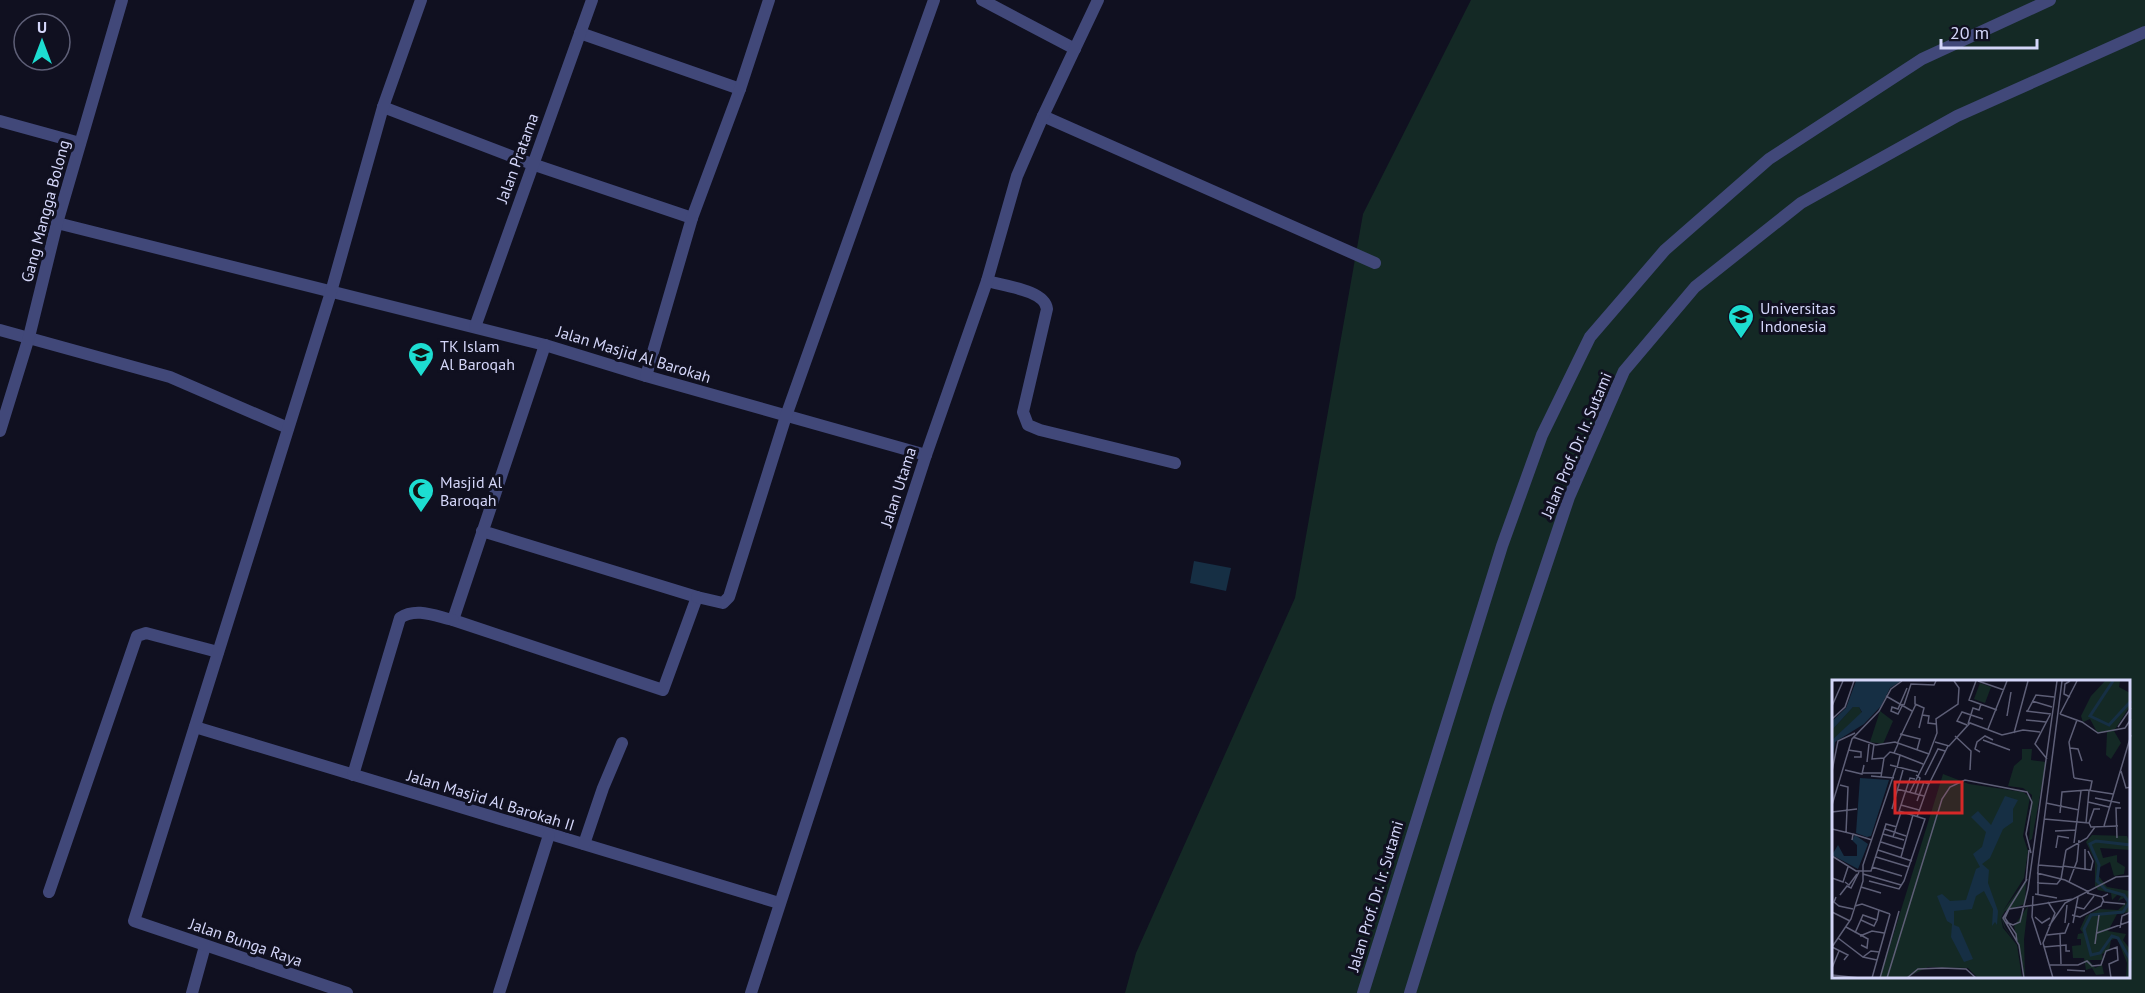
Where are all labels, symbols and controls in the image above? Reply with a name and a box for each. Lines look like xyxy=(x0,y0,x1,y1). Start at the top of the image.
north arrow xyxy=(12,12,72,72)
scale bar xyxy=(1941,12,2037,50)
text: U xyxy=(37,17,47,37)
text: 20 m xyxy=(1950,21,1989,44)
street label: Jalan Pratama xyxy=(491,110,543,207)
street label: Gang Mangga Bolong xyxy=(16,138,74,284)
place label: Universitas Indonesia xyxy=(1760,298,1836,336)
school or university icon: Universitas Indonesia xyxy=(1726,302,1756,340)
street label: Jalan Masjid Al Barokah xyxy=(553,321,714,387)
place label: TK Islam Al Baroqah xyxy=(440,336,515,374)
school or university icon: TK Islam Al Baroqah xyxy=(406,340,436,378)
street label: Jalan Prof. Dr. Ir. Sutami xyxy=(1536,369,1616,522)
street label: Jalan Utama xyxy=(875,444,920,530)
place label: Masjid Al Baroqah xyxy=(440,472,503,510)
mosque icon: Masjid Al Baroqah xyxy=(406,476,436,514)
inset map xyxy=(1832,680,2130,978)
street label: Jalan Masjid Al Barokah II xyxy=(404,765,577,835)
street label: Jalan Prof. Dr. Ir. Sutami xyxy=(1342,818,1407,975)
street label: Jalan Bunga Raya xyxy=(186,913,305,971)

